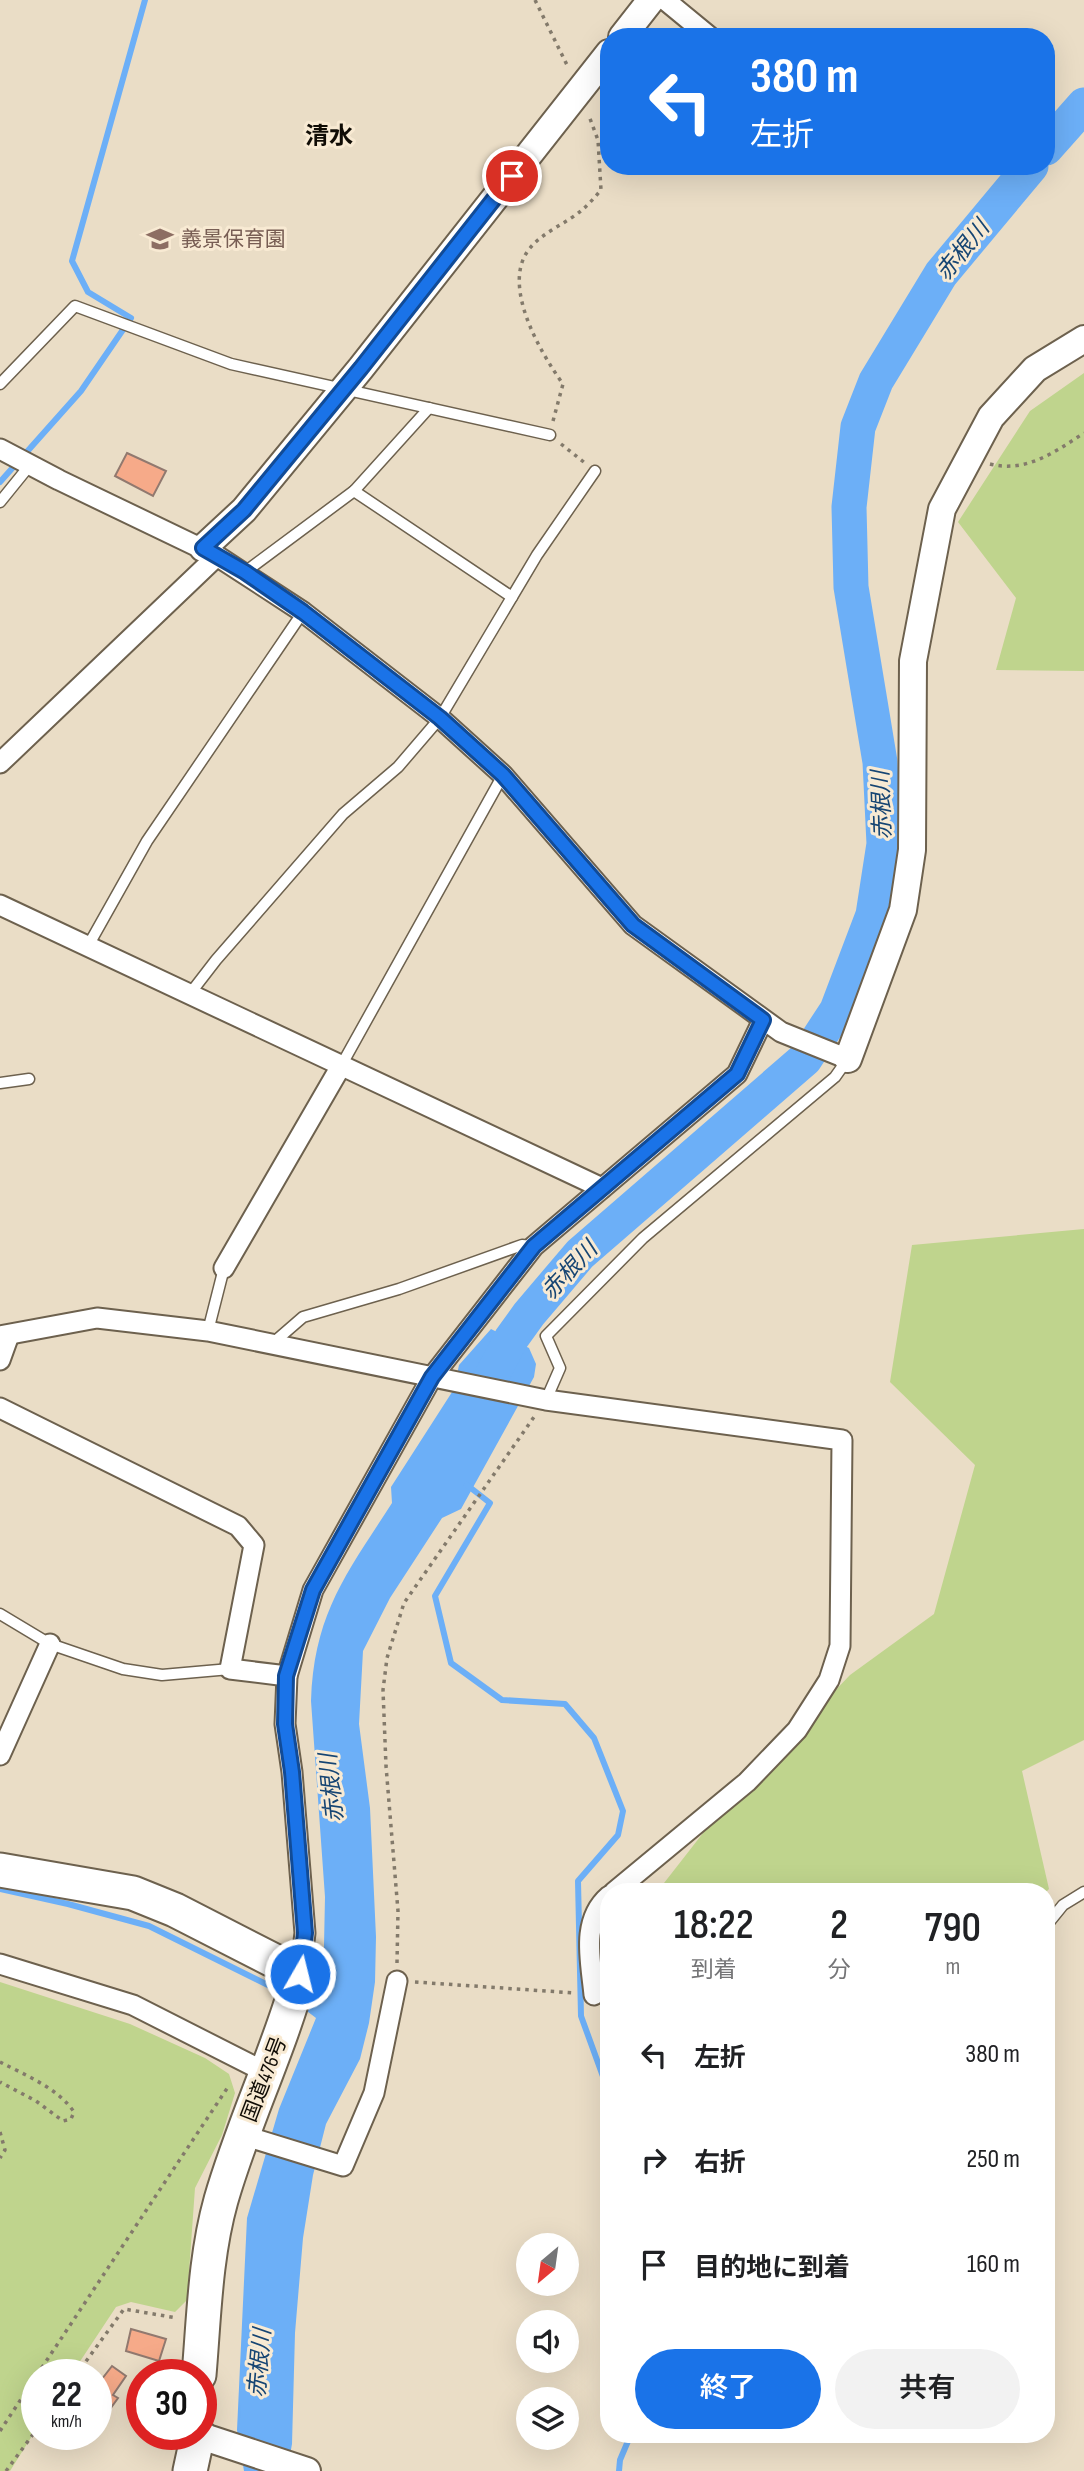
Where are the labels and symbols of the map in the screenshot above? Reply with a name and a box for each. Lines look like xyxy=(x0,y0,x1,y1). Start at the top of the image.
district label: 清水 xyxy=(305,122,353,151)
pin xyxy=(482,146,542,206)
water label: 赤根川 xyxy=(930,213,997,286)
school or university icon: 義景保育園 xyxy=(145,224,175,254)
place label: 義景保育園 xyxy=(181,227,286,252)
water label: 赤根川 xyxy=(867,767,897,840)
water label: 赤根川 xyxy=(536,1234,606,1305)
water label: 赤根川 xyxy=(314,1749,350,1824)
position arrow xyxy=(263,1937,337,2011)
street label: 国道476号 xyxy=(237,2033,292,2125)
north arrow xyxy=(516,2233,579,2296)
water label: 赤根川 xyxy=(243,2325,277,2399)
speed limit sign: 30 xyxy=(126,2359,217,2450)

